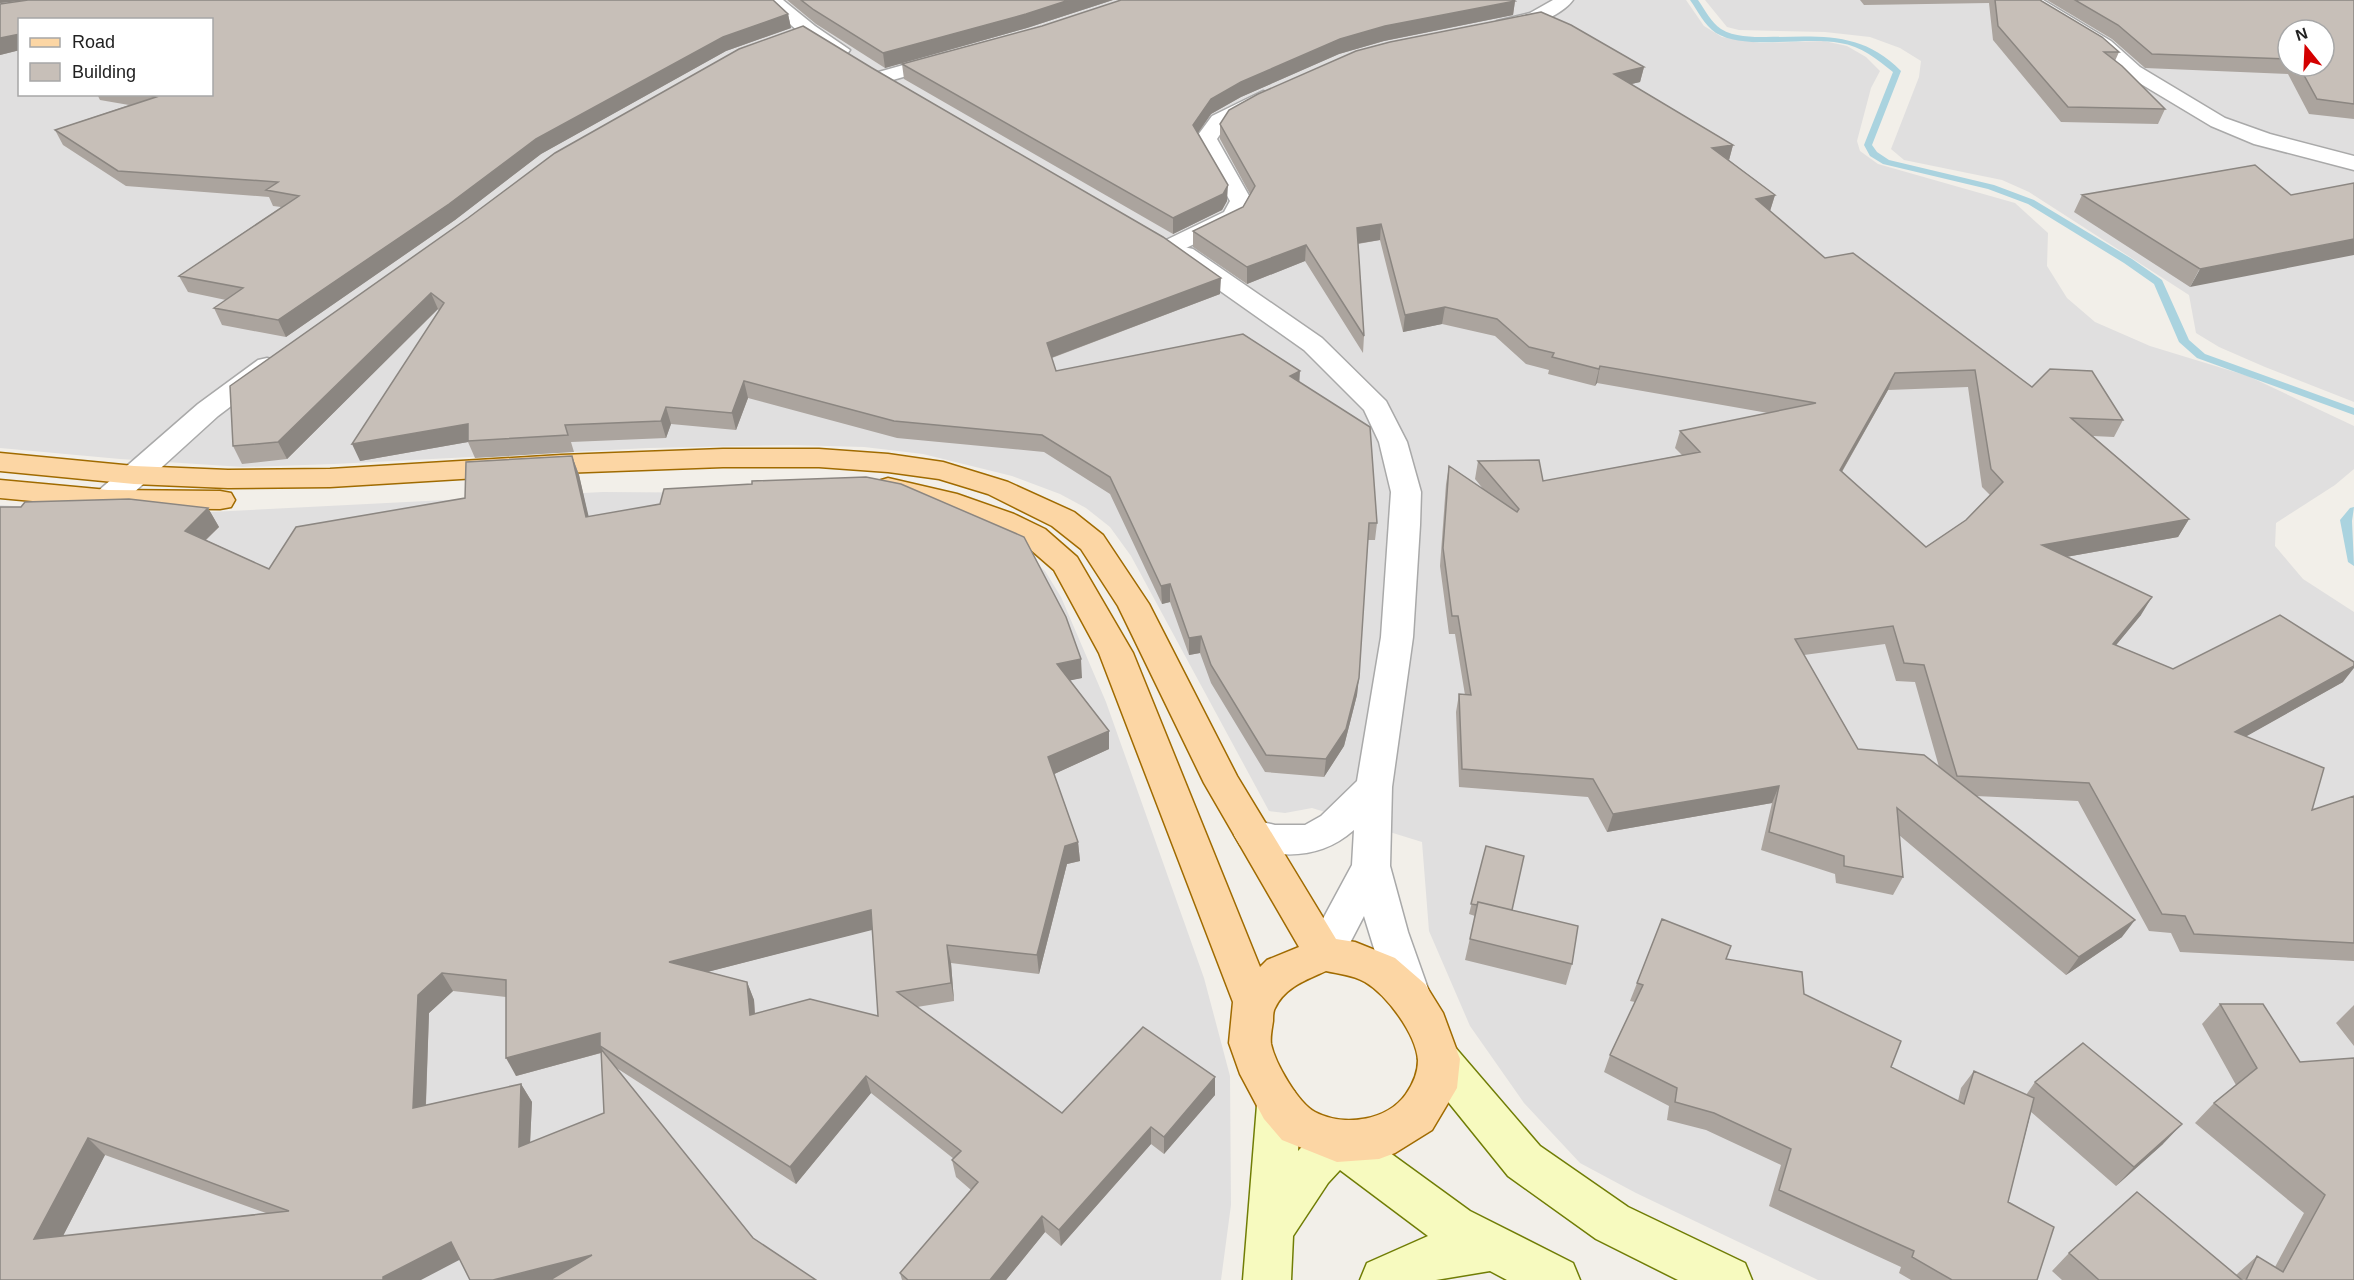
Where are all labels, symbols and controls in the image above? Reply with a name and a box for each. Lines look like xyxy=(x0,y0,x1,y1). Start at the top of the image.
legend xyxy=(18,18,213,96)
north arrow xyxy=(2276,18,2336,78)
text: N xyxy=(2293,24,2310,44)
text: Road xyxy=(72,32,115,52)
text: Building xyxy=(72,62,136,82)

